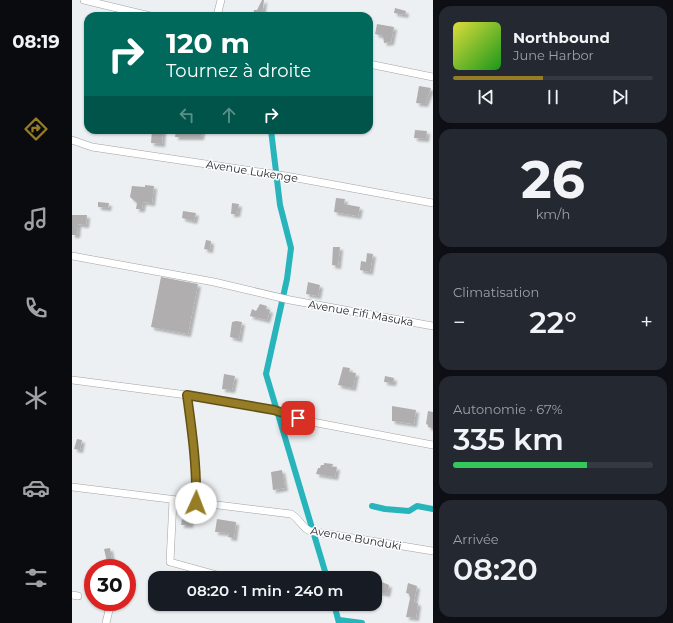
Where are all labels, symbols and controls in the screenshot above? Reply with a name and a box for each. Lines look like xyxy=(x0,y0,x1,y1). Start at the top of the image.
text: 120 m xyxy=(166,26,250,60)
icon: right xyxy=(100,28,152,80)
text: Northbound xyxy=(513,28,610,47)
text: 08:19 xyxy=(12,31,60,53)
text: June Harbor xyxy=(513,47,594,63)
text: Tournez à droite xyxy=(166,60,311,82)
icon: previous xyxy=(475,86,497,108)
icon: pause xyxy=(542,86,564,108)
icon: next xyxy=(609,86,631,108)
icon: left xyxy=(176,104,198,126)
icon: ahead xyxy=(218,104,240,126)
icon: right xyxy=(260,104,282,126)
icon: directions xyxy=(22,115,50,143)
text: 26 xyxy=(521,148,585,211)
street label: Avenue Lukenge xyxy=(205,157,299,185)
icon: music xyxy=(22,205,50,233)
text: km/h xyxy=(536,206,570,222)
text: Climatisation xyxy=(453,284,539,300)
icon: phone xyxy=(22,294,50,322)
street label: Avenue Fifi Masuka xyxy=(307,297,415,329)
text: 22° xyxy=(529,304,577,341)
text: − xyxy=(453,309,466,336)
text: + xyxy=(640,309,653,336)
icon: climate xyxy=(22,384,50,412)
pin xyxy=(281,401,315,435)
text: Autonomie · 67% xyxy=(453,401,563,417)
icon: arrive xyxy=(287,407,309,429)
text: 335 km xyxy=(453,421,564,458)
icon: car xyxy=(22,474,50,502)
position arrow xyxy=(175,482,217,524)
street label: Avenue Bunduki xyxy=(310,523,403,553)
text: Arrivée xyxy=(453,531,499,547)
text: 08:20 xyxy=(453,551,538,588)
speed limit sign: 30 xyxy=(84,559,136,611)
icon: filters xyxy=(22,564,50,592)
text: 08:20 · 1 min · 240 m xyxy=(187,581,343,600)

